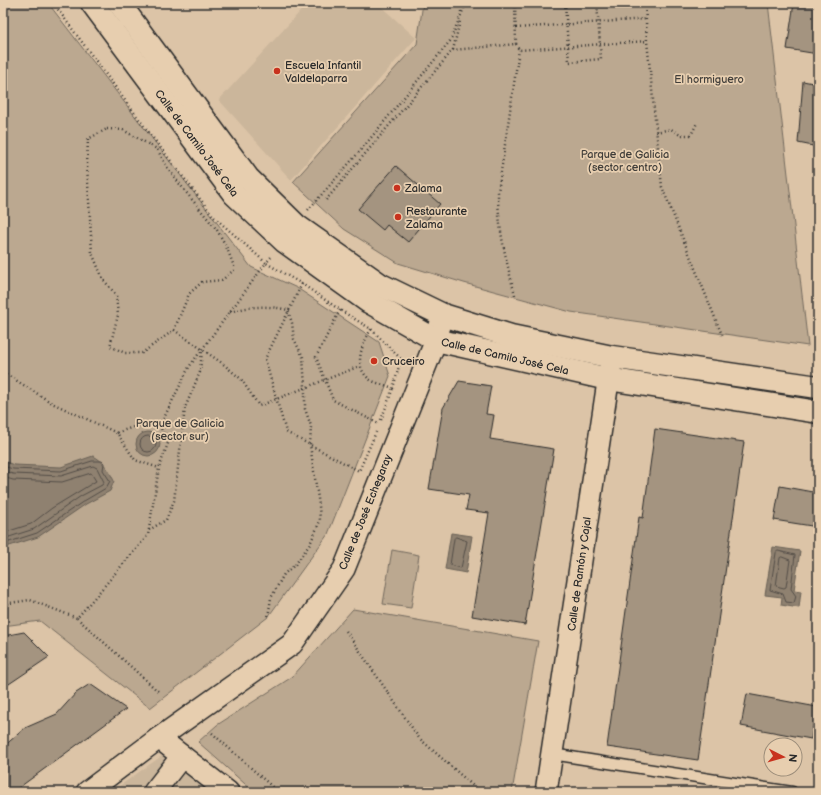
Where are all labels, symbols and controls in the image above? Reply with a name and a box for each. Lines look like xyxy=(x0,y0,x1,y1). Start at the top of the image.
place label: Escuela Infantil Valdelaparra xyxy=(285,59,361,85)
marker: Escuela Infantil Valdelaparra xyxy=(272,66,282,76)
park label: El hormiguero xyxy=(674,73,744,86)
street label: Calle de Camilo José Cela xyxy=(152,87,241,199)
park label: Parque de Galicia (sector centro) xyxy=(581,148,669,174)
place label: Zalama xyxy=(404,182,442,195)
marker: Zalama xyxy=(392,183,402,193)
place label: Restaurante Zalama xyxy=(405,205,467,231)
marker: Restaurante Zalama xyxy=(393,212,403,222)
street label: Calle de Camilo José Cela xyxy=(440,335,570,378)
place label: Cruceiro xyxy=(382,355,425,368)
marker: Cruceiro xyxy=(369,356,379,366)
park label: Parque de Galicia (sector sur) xyxy=(136,417,224,443)
street label: Calle de José Echegaray xyxy=(336,452,395,572)
street label: Calle de Ramón y Cajal xyxy=(565,516,594,632)
north arrow xyxy=(763,737,803,777)
text: N xyxy=(786,753,799,763)

